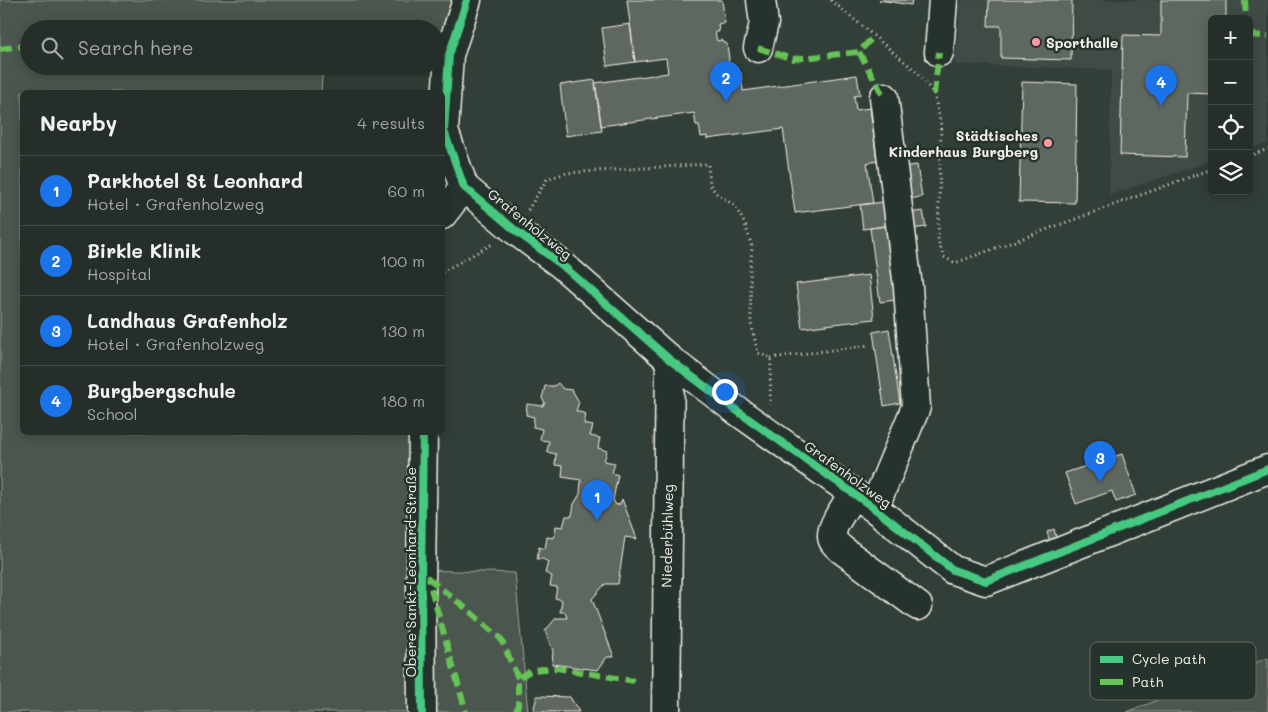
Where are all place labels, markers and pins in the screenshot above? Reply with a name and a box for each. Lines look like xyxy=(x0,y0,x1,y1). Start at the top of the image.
place label: Sporthalle xyxy=(1046,33,1118,52)
marker: Sporthalle xyxy=(1030,36,1042,48)
pin: 2 xyxy=(710,61,742,102)
pin: 4 xyxy=(1145,65,1177,106)
place label: Städtisches Kinderhaus Burgberg xyxy=(889,126,1038,161)
marker: Städtisches Kinderhaus Burgberg xyxy=(1042,137,1054,149)
pin: 3 xyxy=(1084,441,1116,482)
pin: 1 xyxy=(581,480,613,521)

